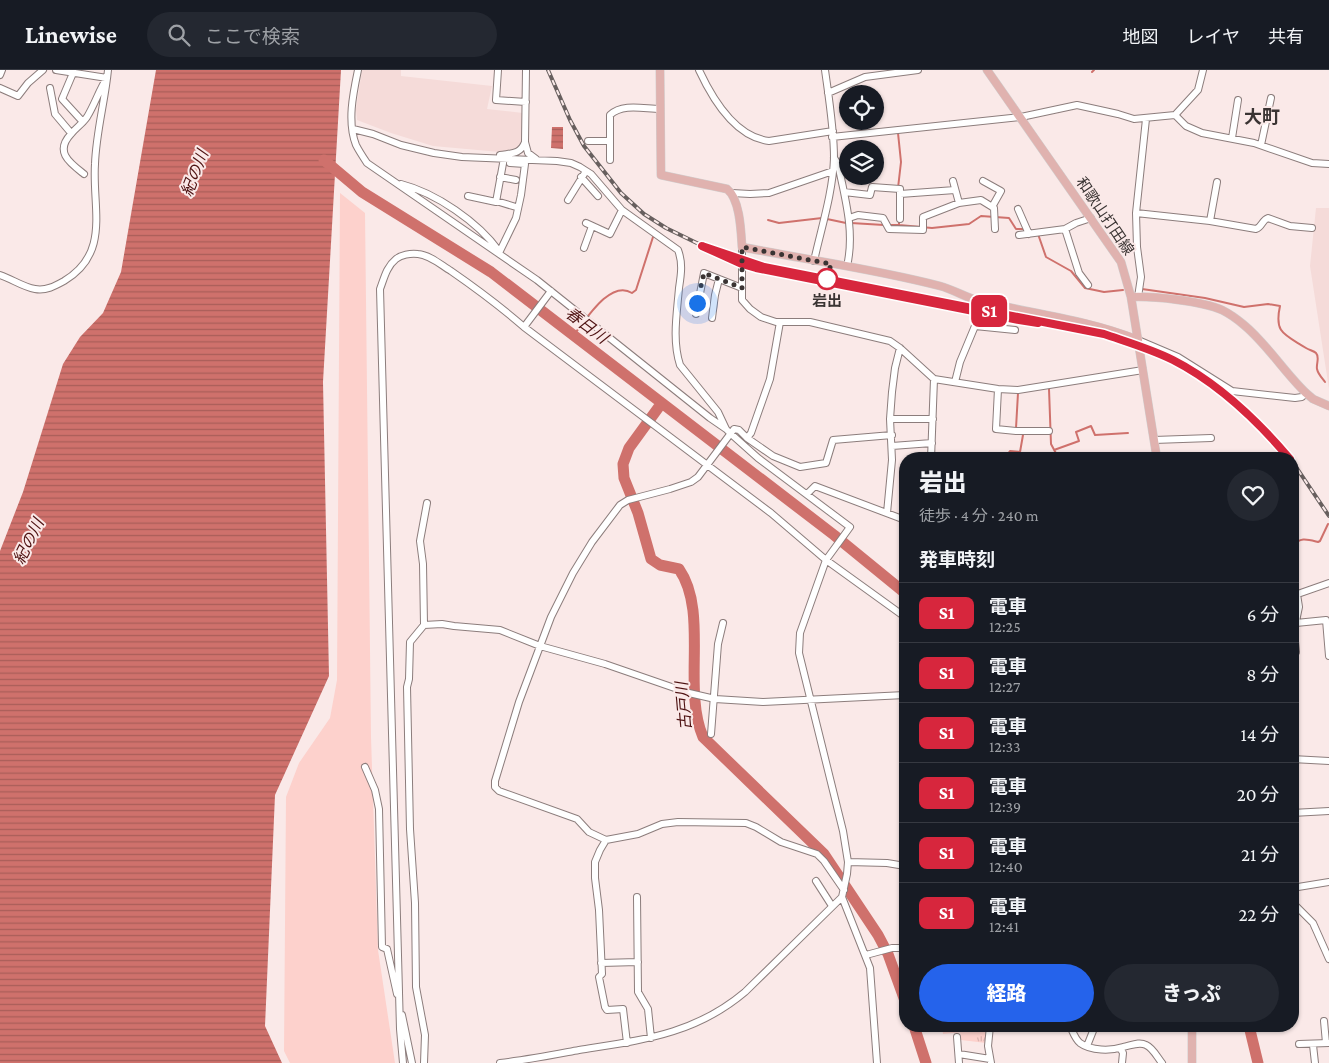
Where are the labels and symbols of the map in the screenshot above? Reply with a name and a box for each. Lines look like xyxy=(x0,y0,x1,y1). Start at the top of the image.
district label: 大町 xyxy=(1244,107,1280,127)
water label: 紀の川 xyxy=(178,146,212,199)
street label: 和歌山打田線 xyxy=(1073,174,1137,258)
marker: 岩出 xyxy=(816,268,838,290)
your location xyxy=(685,291,710,316)
place label: 岩出 xyxy=(812,293,842,309)
line badge: S1 xyxy=(966,295,1012,327)
water label: 春日川 xyxy=(562,304,613,348)
water label: 紀の川 xyxy=(10,514,47,567)
water label: 古戸川 xyxy=(673,679,694,731)

